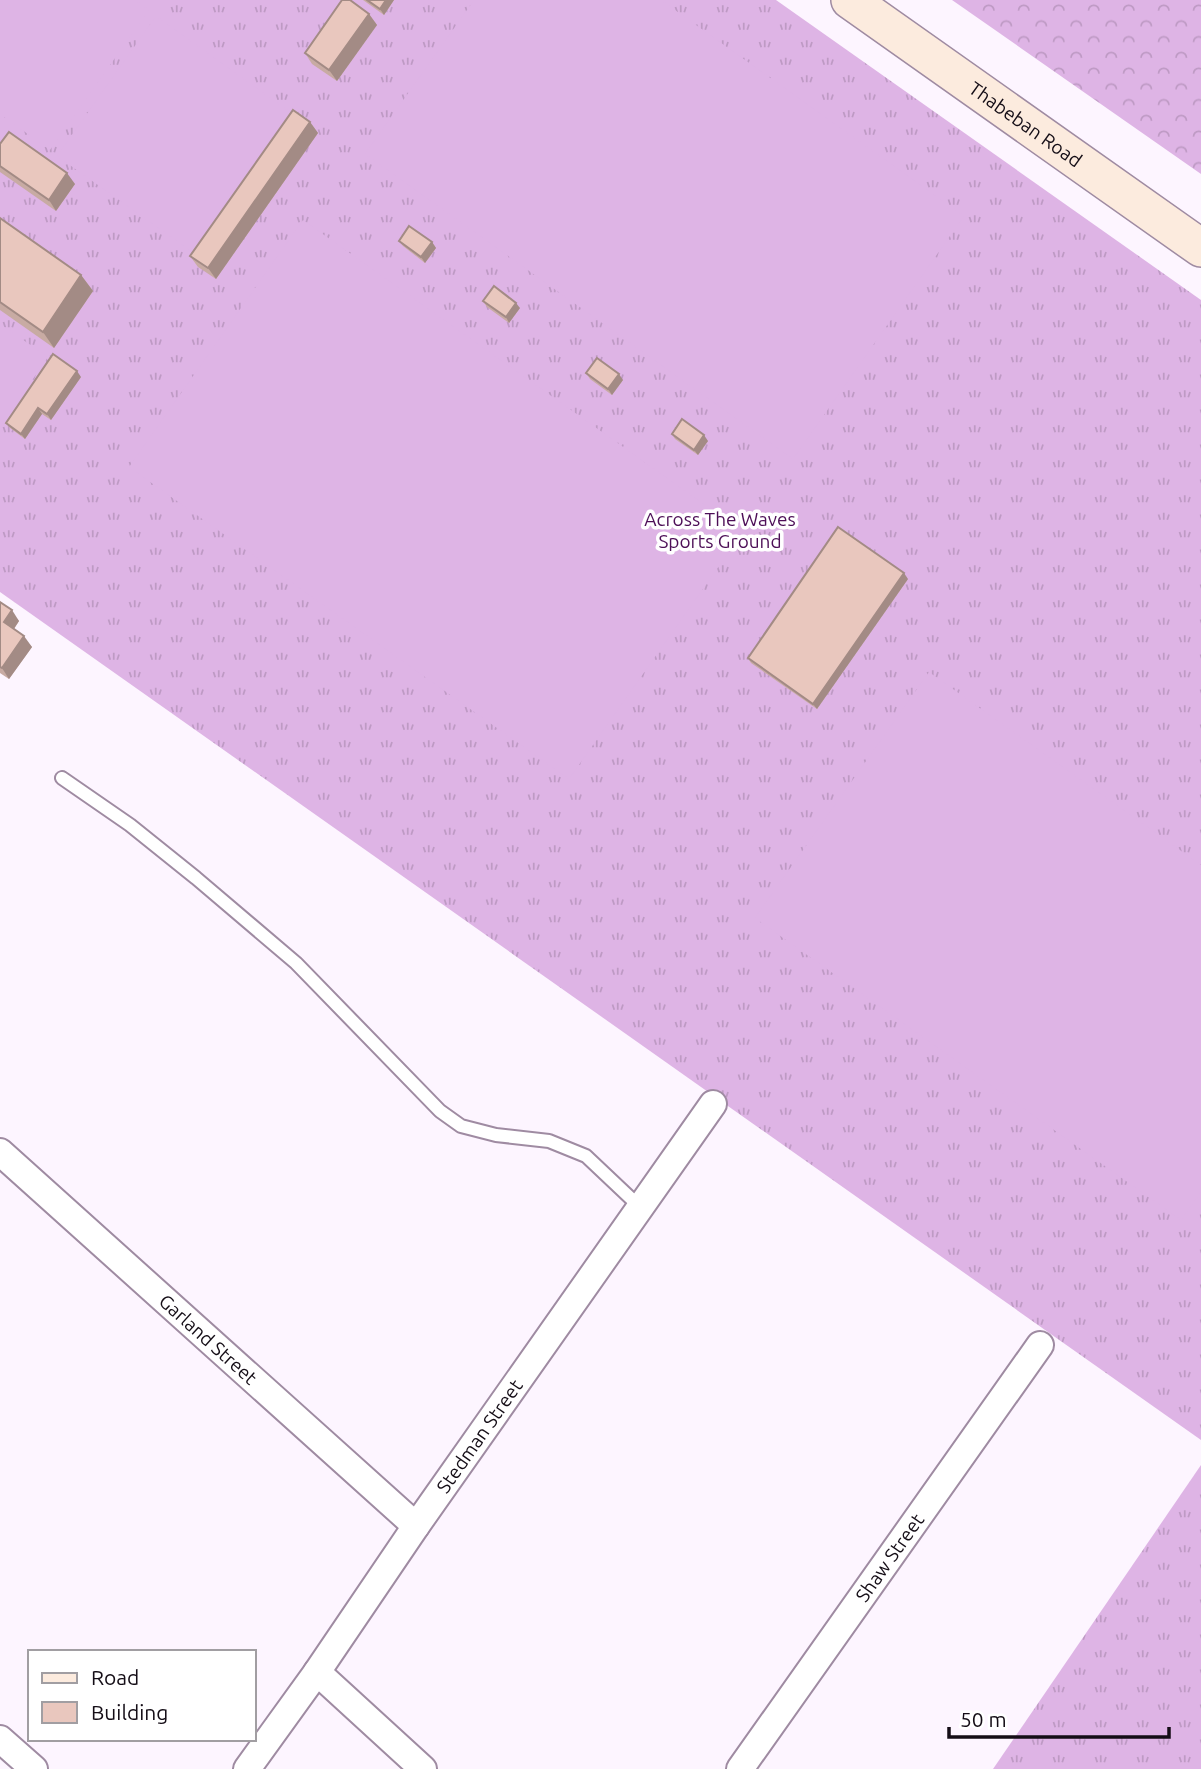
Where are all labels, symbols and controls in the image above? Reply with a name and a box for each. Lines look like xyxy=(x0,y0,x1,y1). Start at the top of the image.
street label: Thabeban Road xyxy=(965,77,1086,171)
park label: Across The Waves Sports Ground xyxy=(644,508,796,552)
street label: Garland Street xyxy=(155,1290,262,1389)
street label: Stedman Street xyxy=(432,1375,527,1497)
street label: Shaw Street xyxy=(851,1509,929,1606)
legend xyxy=(28,1650,256,1741)
text: Road xyxy=(91,1665,139,1689)
scale bar xyxy=(949,1696,1170,1740)
text: Building xyxy=(91,1700,168,1724)
text: 50 m xyxy=(960,1707,1007,1731)

